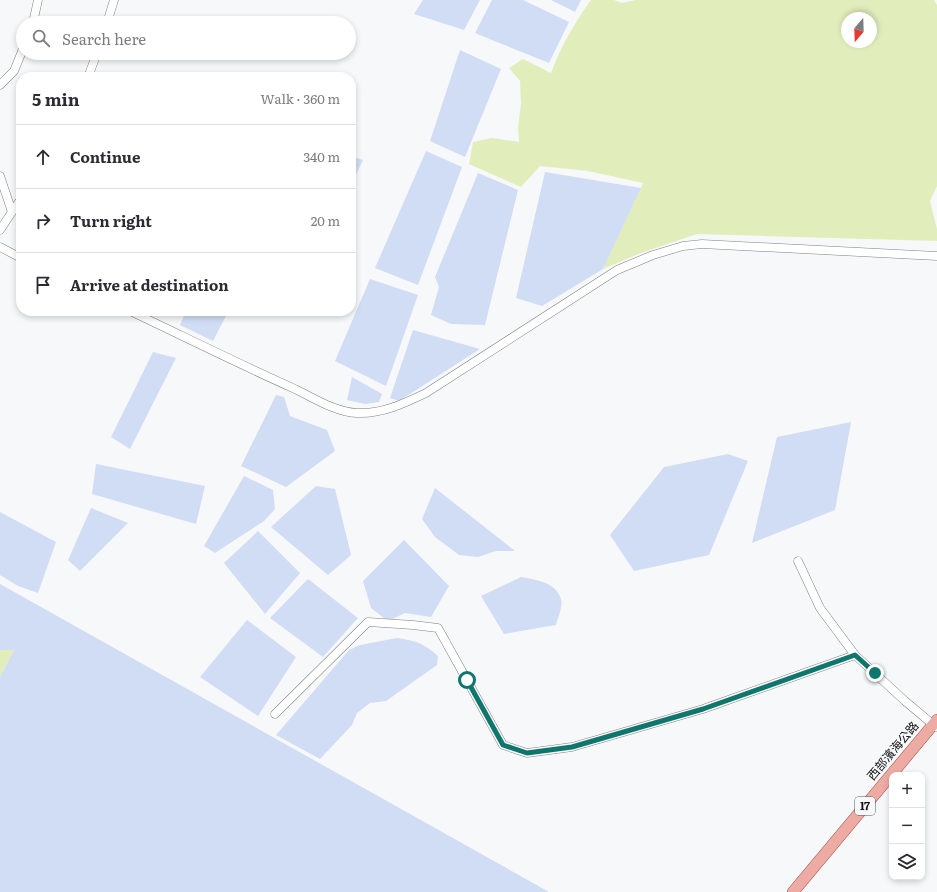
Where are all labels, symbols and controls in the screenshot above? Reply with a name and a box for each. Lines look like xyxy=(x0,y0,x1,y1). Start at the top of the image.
north arrow xyxy=(841,12,877,48)
search box xyxy=(16,16,356,60)
icon: search xyxy=(30,27,52,49)
text: Search here xyxy=(62,27,146,50)
text: 5 min xyxy=(32,86,80,111)
text: Walk · 360 m xyxy=(260,89,340,108)
text: Continue xyxy=(70,145,140,168)
icon: ahead xyxy=(32,146,54,168)
text: 340 m xyxy=(303,147,340,166)
text: Turn right xyxy=(70,209,152,232)
icon: right xyxy=(32,210,54,232)
text: 20 m xyxy=(311,211,340,230)
text: Arrive at destination xyxy=(70,273,229,296)
icon: arrive xyxy=(32,274,54,296)
route end xyxy=(866,664,884,682)
route start xyxy=(458,671,476,689)
street label: 西部濱海公路 xyxy=(862,717,922,784)
map controls xyxy=(889,772,925,880)
button: + xyxy=(889,772,925,808)
road number: 17 xyxy=(855,797,875,815)
button: − xyxy=(889,808,925,844)
button: layers xyxy=(889,844,925,880)

